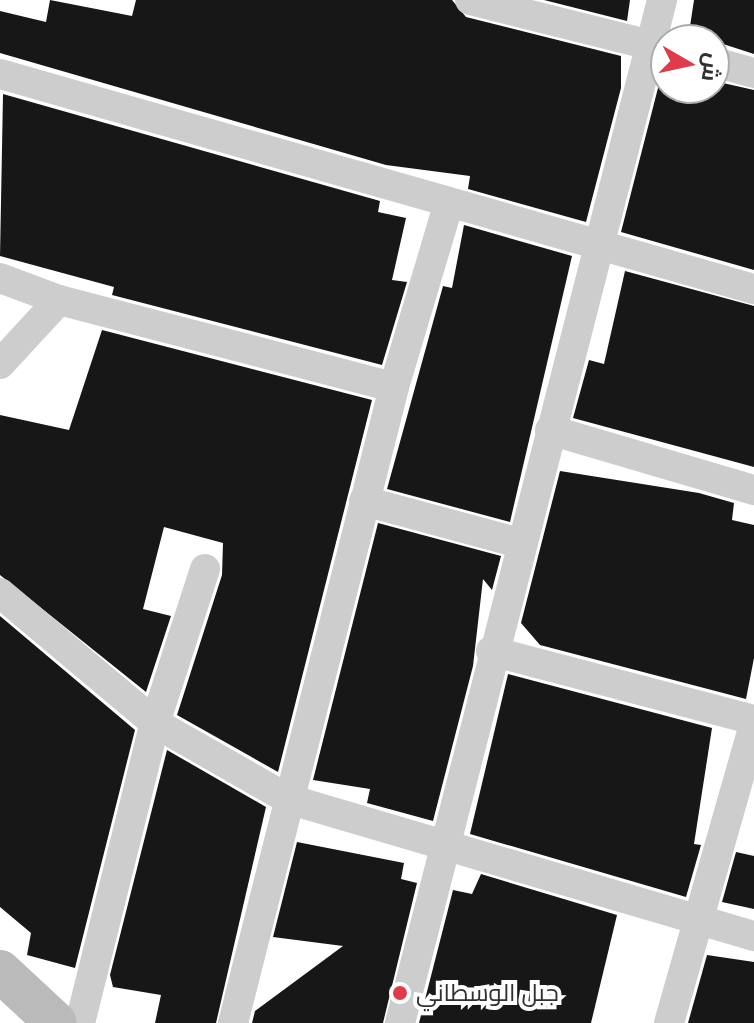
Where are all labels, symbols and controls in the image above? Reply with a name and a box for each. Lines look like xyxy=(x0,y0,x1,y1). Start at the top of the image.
north arrow xyxy=(650,24,730,104)
text: ش xyxy=(697,51,727,83)
place label: جبل الوسطاني xyxy=(416,979,559,1007)
marker: جبل الوسطاني xyxy=(391,984,409,1002)

